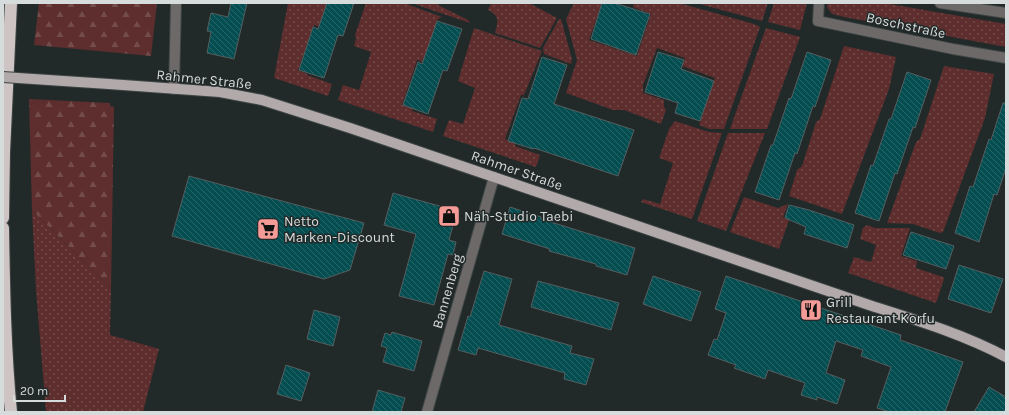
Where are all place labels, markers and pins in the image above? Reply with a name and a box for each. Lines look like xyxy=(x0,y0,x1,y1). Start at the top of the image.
shop icon: Näh-Studio Taebi xyxy=(436,203,462,229)
place label: Näh-Studio Taebi xyxy=(464,208,573,225)
place label: Netto Marken-Discount xyxy=(284,213,395,246)
supermarket icon: Netto Marken-Discount xyxy=(255,216,281,242)
place label: Grill Restaurant Korfu xyxy=(826,294,935,327)
restaurant icon: Grill Restaurant Korfu xyxy=(798,297,824,323)

